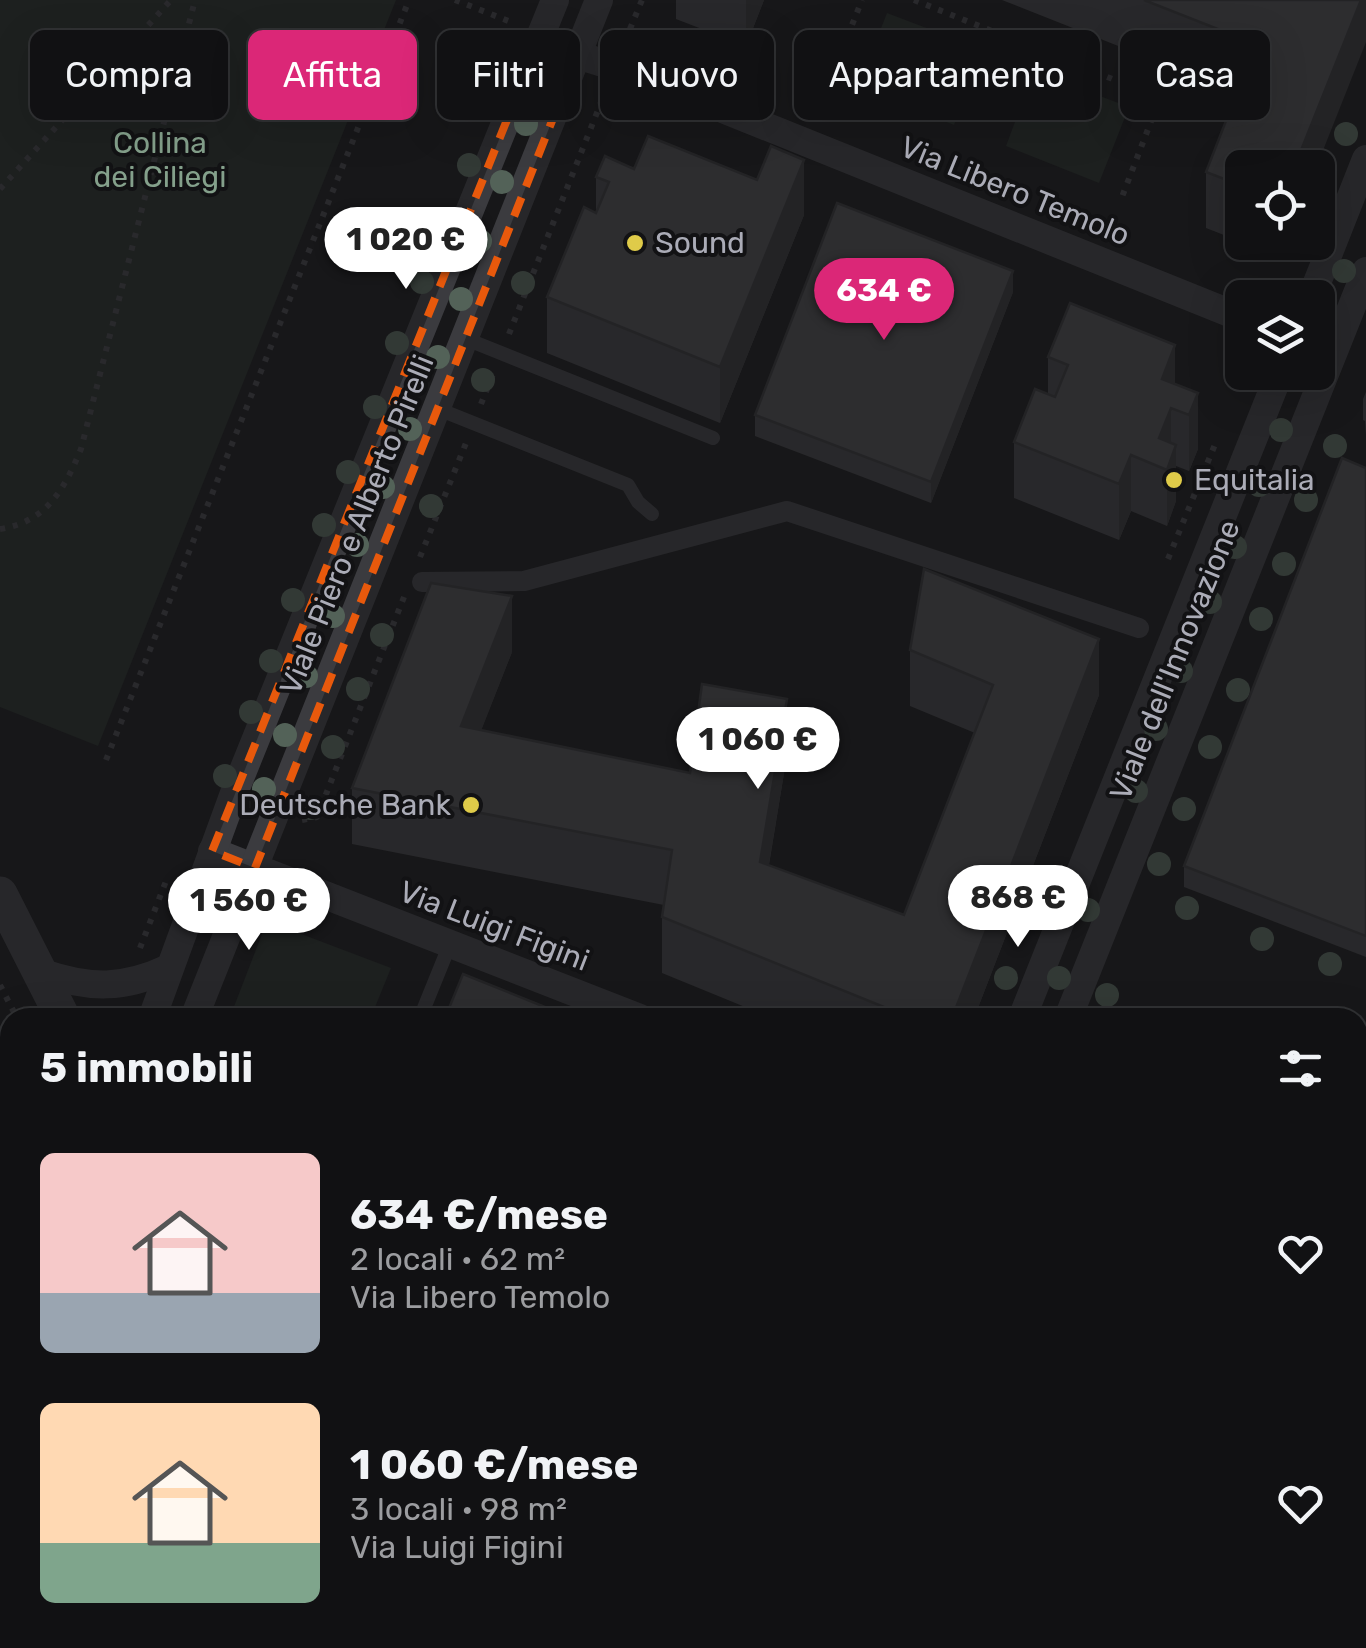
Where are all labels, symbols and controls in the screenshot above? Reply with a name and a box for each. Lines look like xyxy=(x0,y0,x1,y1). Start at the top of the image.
chip: Compra xyxy=(30,30,228,120)
chip: Affitta xyxy=(248,30,417,120)
chip: Filtri xyxy=(437,30,580,120)
chip: Nuovo xyxy=(600,30,774,120)
chip: Appartamento xyxy=(794,30,1100,120)
chip: Casa xyxy=(1120,30,1270,120)
park label: Collina dei Ciliegi xyxy=(93,125,227,195)
street label: Via Libero Temolo xyxy=(895,129,1135,253)
map controls xyxy=(1225,150,1335,390)
button: locate xyxy=(1225,150,1335,260)
pin: 1 020 € xyxy=(314,207,498,292)
text: 1 020 € xyxy=(347,220,465,258)
place label: Sound xyxy=(655,225,745,261)
marker: Sound xyxy=(624,232,646,254)
pin: 634 € xyxy=(814,258,954,343)
text: 634 € xyxy=(836,271,932,309)
button: layers xyxy=(1225,280,1335,390)
street label: Viale Piero e Alberto Pirelli xyxy=(272,350,442,700)
place label: Equitalia xyxy=(1194,462,1315,498)
marker: Equitalia xyxy=(1163,469,1185,491)
street label: Viale dell'Innovazione xyxy=(1102,515,1248,805)
pin: 1 060 € xyxy=(666,707,850,792)
text: 1 060 € xyxy=(698,720,818,758)
place label: Deutsche Bank xyxy=(239,787,452,823)
marker: Deutsche Bank xyxy=(460,794,482,816)
pin: 868 € xyxy=(948,865,1088,950)
pin: 1 560 € xyxy=(157,868,341,953)
street label: Via Luigi Figini xyxy=(394,873,594,979)
text: 868 € xyxy=(970,878,1066,916)
text: 1 560 € xyxy=(190,881,308,919)
icon: filters xyxy=(1273,1041,1328,1096)
text: 5 immobili xyxy=(40,1043,253,1093)
text: 634 €/mese xyxy=(350,1190,608,1240)
icon: home xyxy=(120,1193,240,1313)
icon: heart xyxy=(1273,1226,1328,1281)
text: 2 locali · 62 m² xyxy=(350,1240,565,1278)
text: Via Libero Temolo xyxy=(350,1278,610,1316)
text: 1 060 €/mese xyxy=(350,1440,638,1490)
icon: home xyxy=(120,1443,240,1563)
icon: heart xyxy=(1273,1476,1328,1531)
text: 3 locali · 98 m² xyxy=(350,1490,567,1528)
text: Via Luigi Figini xyxy=(350,1528,564,1566)

